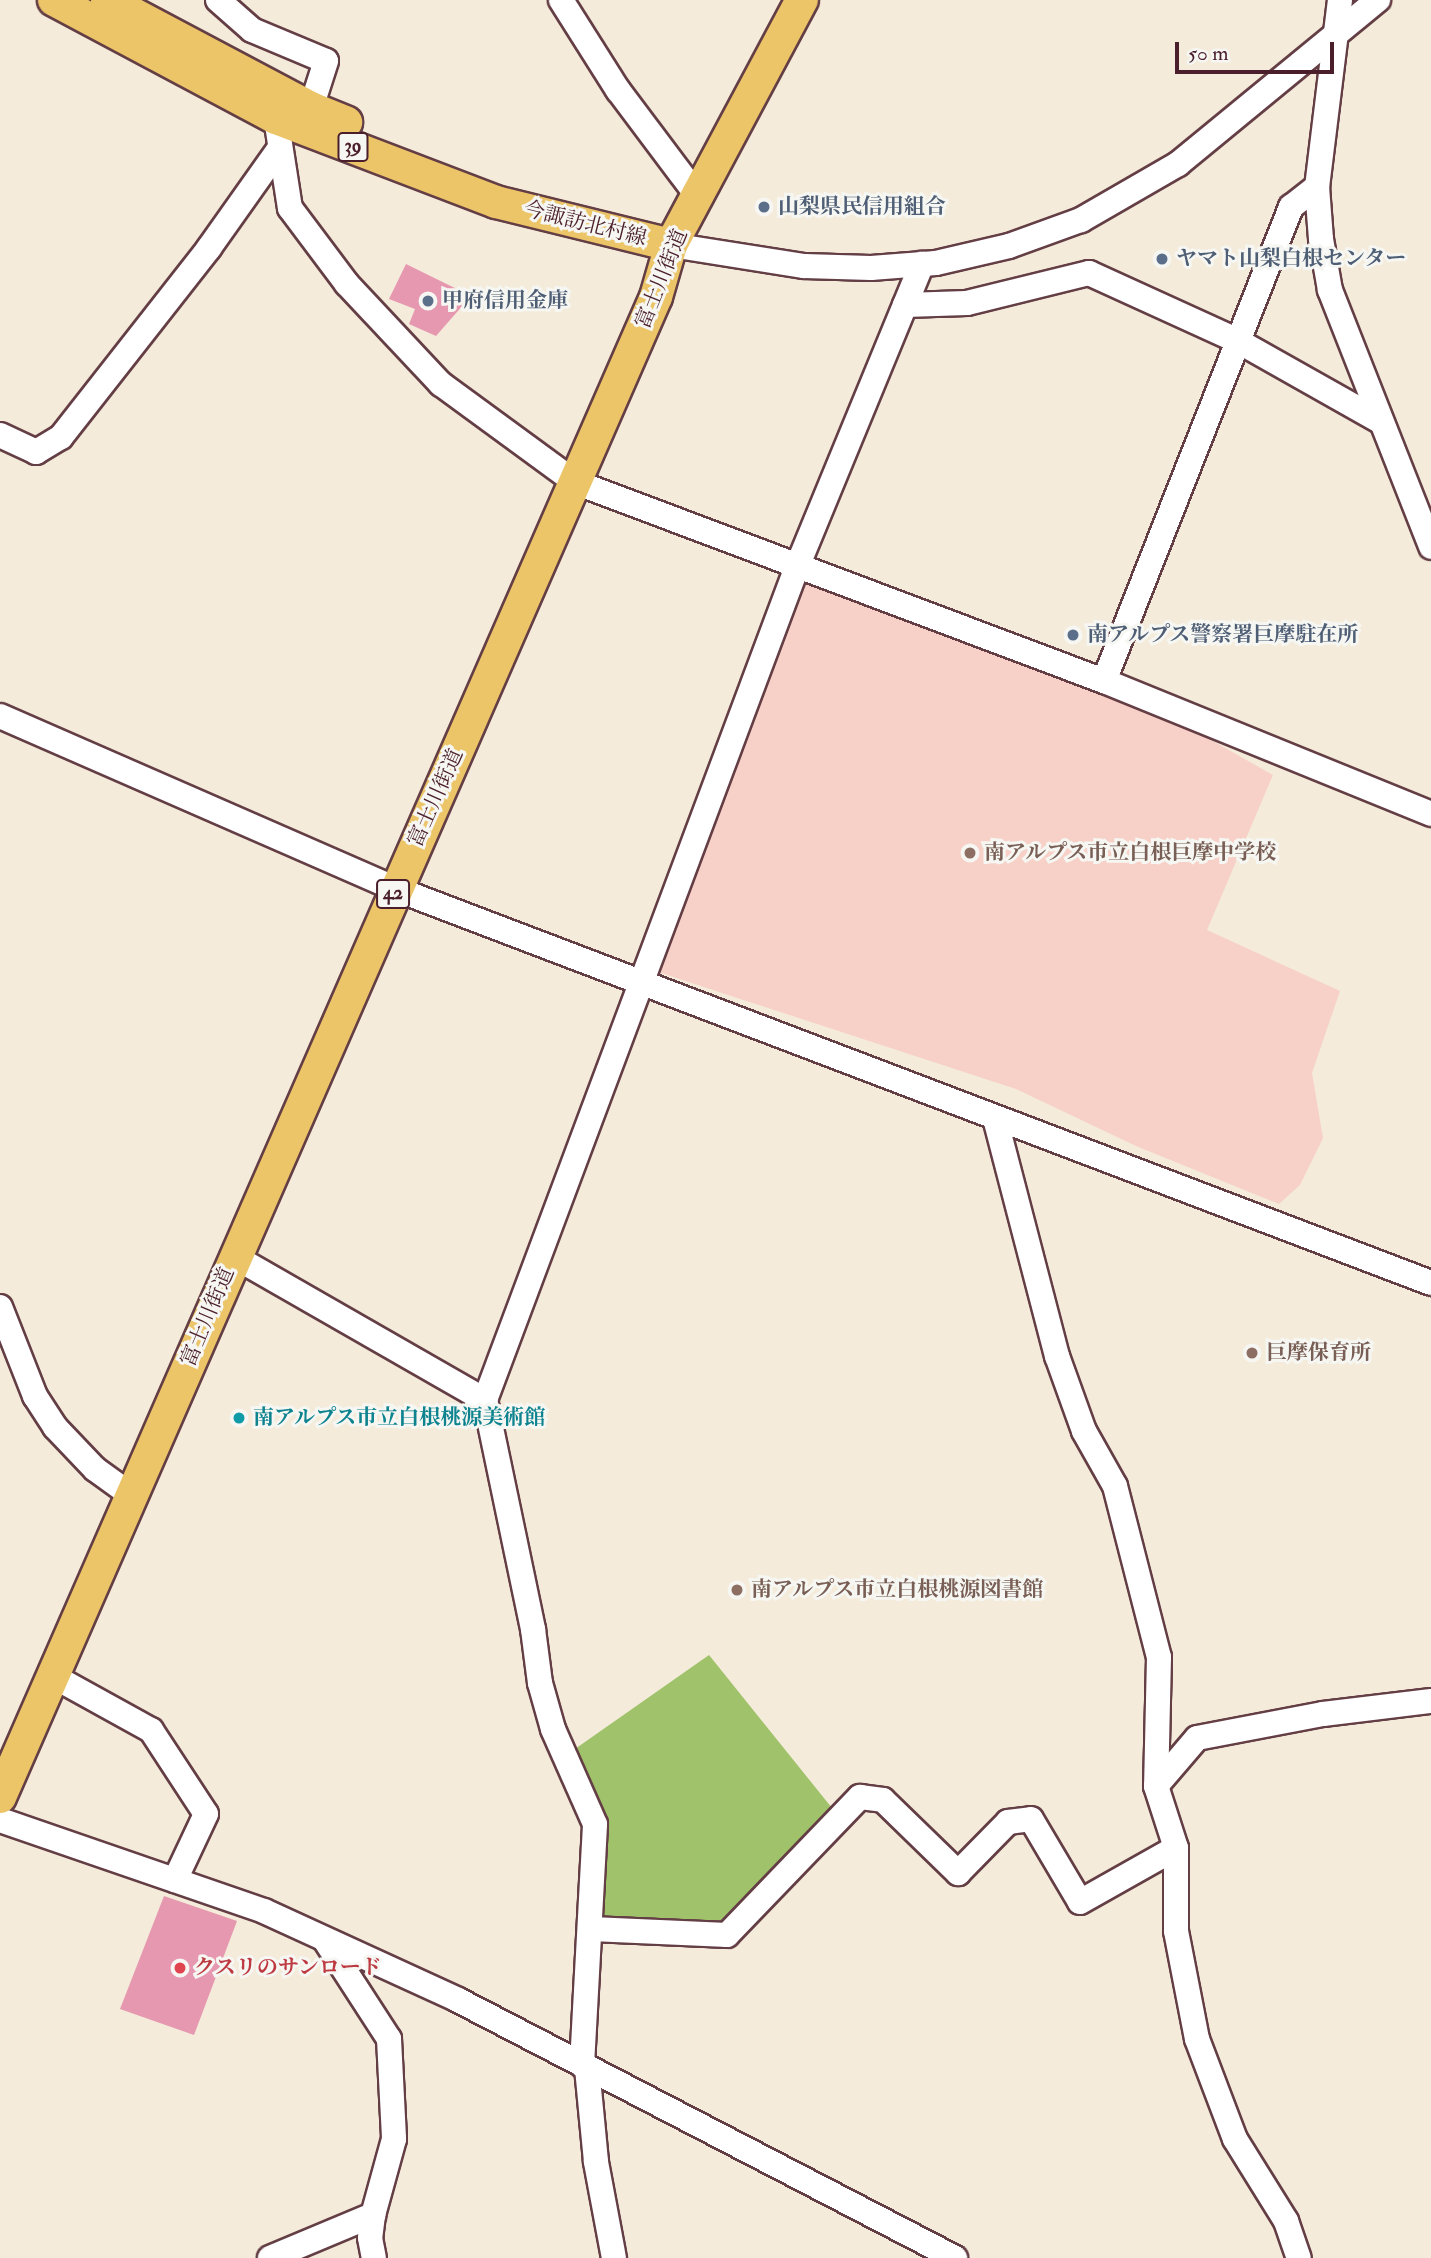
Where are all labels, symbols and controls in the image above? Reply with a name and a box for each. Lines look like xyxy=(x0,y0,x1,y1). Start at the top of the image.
scale bar xyxy=(1179,28,1338,72)
text: 50 m xyxy=(1188,40,1229,67)
road number: 39 xyxy=(337,132,369,162)
place label: 山梨県民信用組合 xyxy=(778,194,946,220)
street label: 今諏訪北村線 xyxy=(521,197,649,251)
marker: 山梨県民信用組合 xyxy=(756,199,772,215)
street label: 富士川街道 xyxy=(631,226,693,332)
place label: ヤマト山梨白根センター xyxy=(1176,246,1407,272)
marker: ヤマト山梨白根センター xyxy=(1154,251,1170,267)
place label: 甲府信用金庫 xyxy=(442,288,568,314)
marker: 甲府信用金庫 xyxy=(420,293,436,309)
place label: 南アルプス警察署巨摩駐在所 xyxy=(1087,622,1360,648)
marker: 南アルプス警察署巨摩駐在所 xyxy=(1065,627,1081,643)
street label: 富士川街道 xyxy=(403,745,469,851)
place label: 南アルプス市立白根巨摩中学校 xyxy=(984,840,1278,866)
marker: 南アルプス市立白根巨摩中学校 xyxy=(962,845,978,861)
road number: 42 xyxy=(376,878,410,909)
street label: 富士川街道 xyxy=(176,1264,240,1370)
place label: 巨摩保育所 xyxy=(1266,1340,1371,1366)
marker: 巨摩保育所 xyxy=(1244,1345,1260,1361)
place label: 南アルプス市立白根桃源美術館 xyxy=(253,1405,547,1431)
marker: 南アルプス市立白根桃源美術館 xyxy=(231,1410,247,1426)
place label: 南アルプス市立白根桃源図書館 xyxy=(751,1577,1045,1603)
marker: 南アルプス市立白根桃源図書館 xyxy=(729,1582,745,1598)
place label: クスリのサンロード xyxy=(194,1955,383,1981)
marker: クスリのサンロード xyxy=(172,1960,188,1976)

